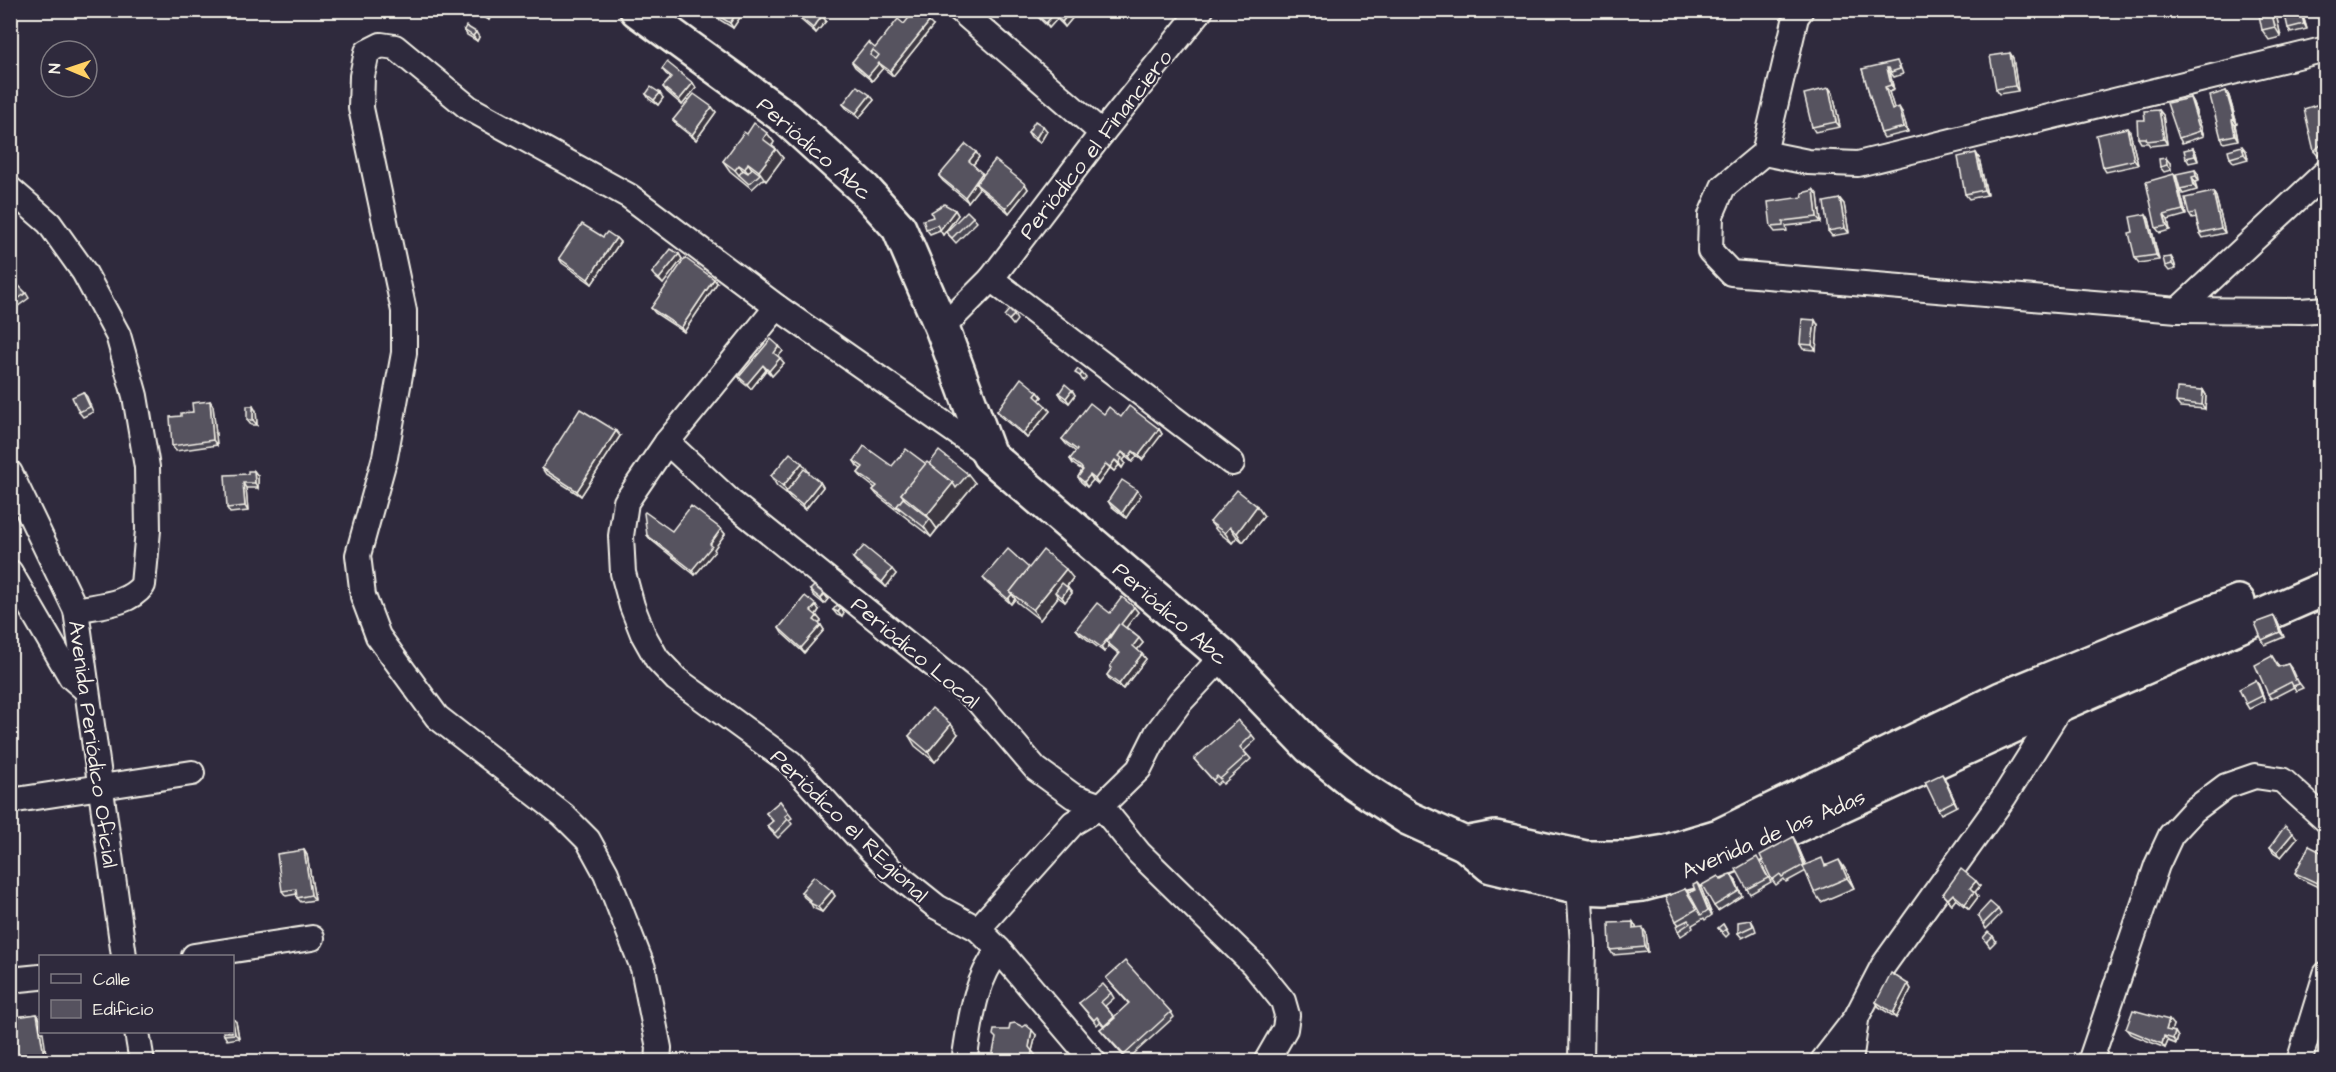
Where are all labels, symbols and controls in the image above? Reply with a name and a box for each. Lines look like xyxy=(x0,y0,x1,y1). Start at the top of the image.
north arrow xyxy=(39,39,99,99)
street label: Periódico el Financiero xyxy=(1012,43,1181,246)
text: N xyxy=(44,63,66,74)
street label: Periódico Abc xyxy=(750,90,879,208)
street label: Periódico Abc xyxy=(1106,555,1235,673)
street label: Periódico Local xyxy=(844,590,986,716)
street label: Avenida Periódico Oficial xyxy=(60,618,125,870)
street label: Periódico el REgional xyxy=(762,742,935,911)
street label: Avenida de las Adas xyxy=(1677,782,1870,887)
legend xyxy=(39,955,234,1033)
text: Calle xyxy=(93,967,131,992)
text: Edificio xyxy=(93,997,153,1022)

